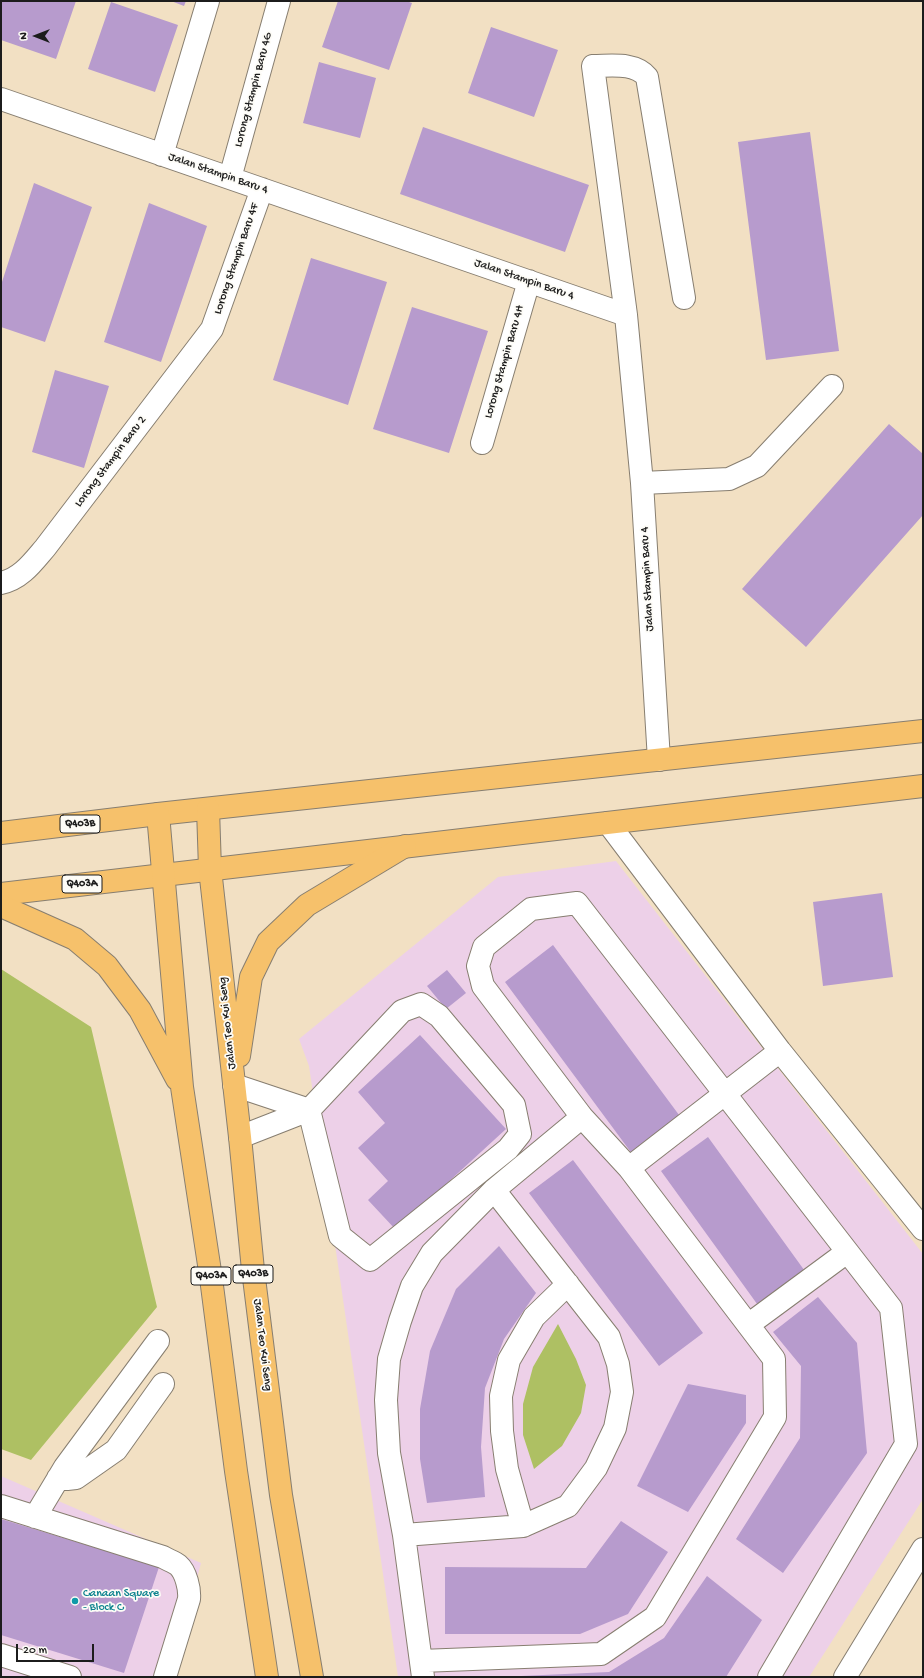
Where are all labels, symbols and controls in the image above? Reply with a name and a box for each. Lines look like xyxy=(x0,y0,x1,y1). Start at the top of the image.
north arrow xyxy=(16,16,56,56)
street label: Lorong Stampin Baru 4G xyxy=(232,31,276,149)
text: N xyxy=(18,32,30,40)
street label: Jalan Stampin Baru 4 xyxy=(166,150,270,198)
street label: Lorong Stampin Baru 4F xyxy=(211,202,263,316)
street label: Jalan Stampin Baru 4 xyxy=(472,256,576,304)
street label: Lorong Stampin Baru 4H xyxy=(482,304,528,420)
street label: Lorong Stampin Baru 2 xyxy=(72,414,150,510)
street label: Jalan Stampin Baru 4 xyxy=(638,526,658,632)
road number: Q403B xyxy=(60,815,100,833)
road number: Q403A xyxy=(62,875,102,893)
street label: Jalan Teo Kui Seng xyxy=(216,976,240,1070)
road number: Q403B xyxy=(233,1265,273,1283)
road number: Q403A xyxy=(191,1267,231,1285)
street label: Jalan Teo Kui Seng xyxy=(249,1298,275,1392)
place label: Canaan Square - Block C xyxy=(83,1587,159,1615)
marker: Canaan Square - Block C xyxy=(70,1596,80,1606)
scale bar xyxy=(18,1636,96,1662)
text: 20 m xyxy=(23,1644,47,1658)

